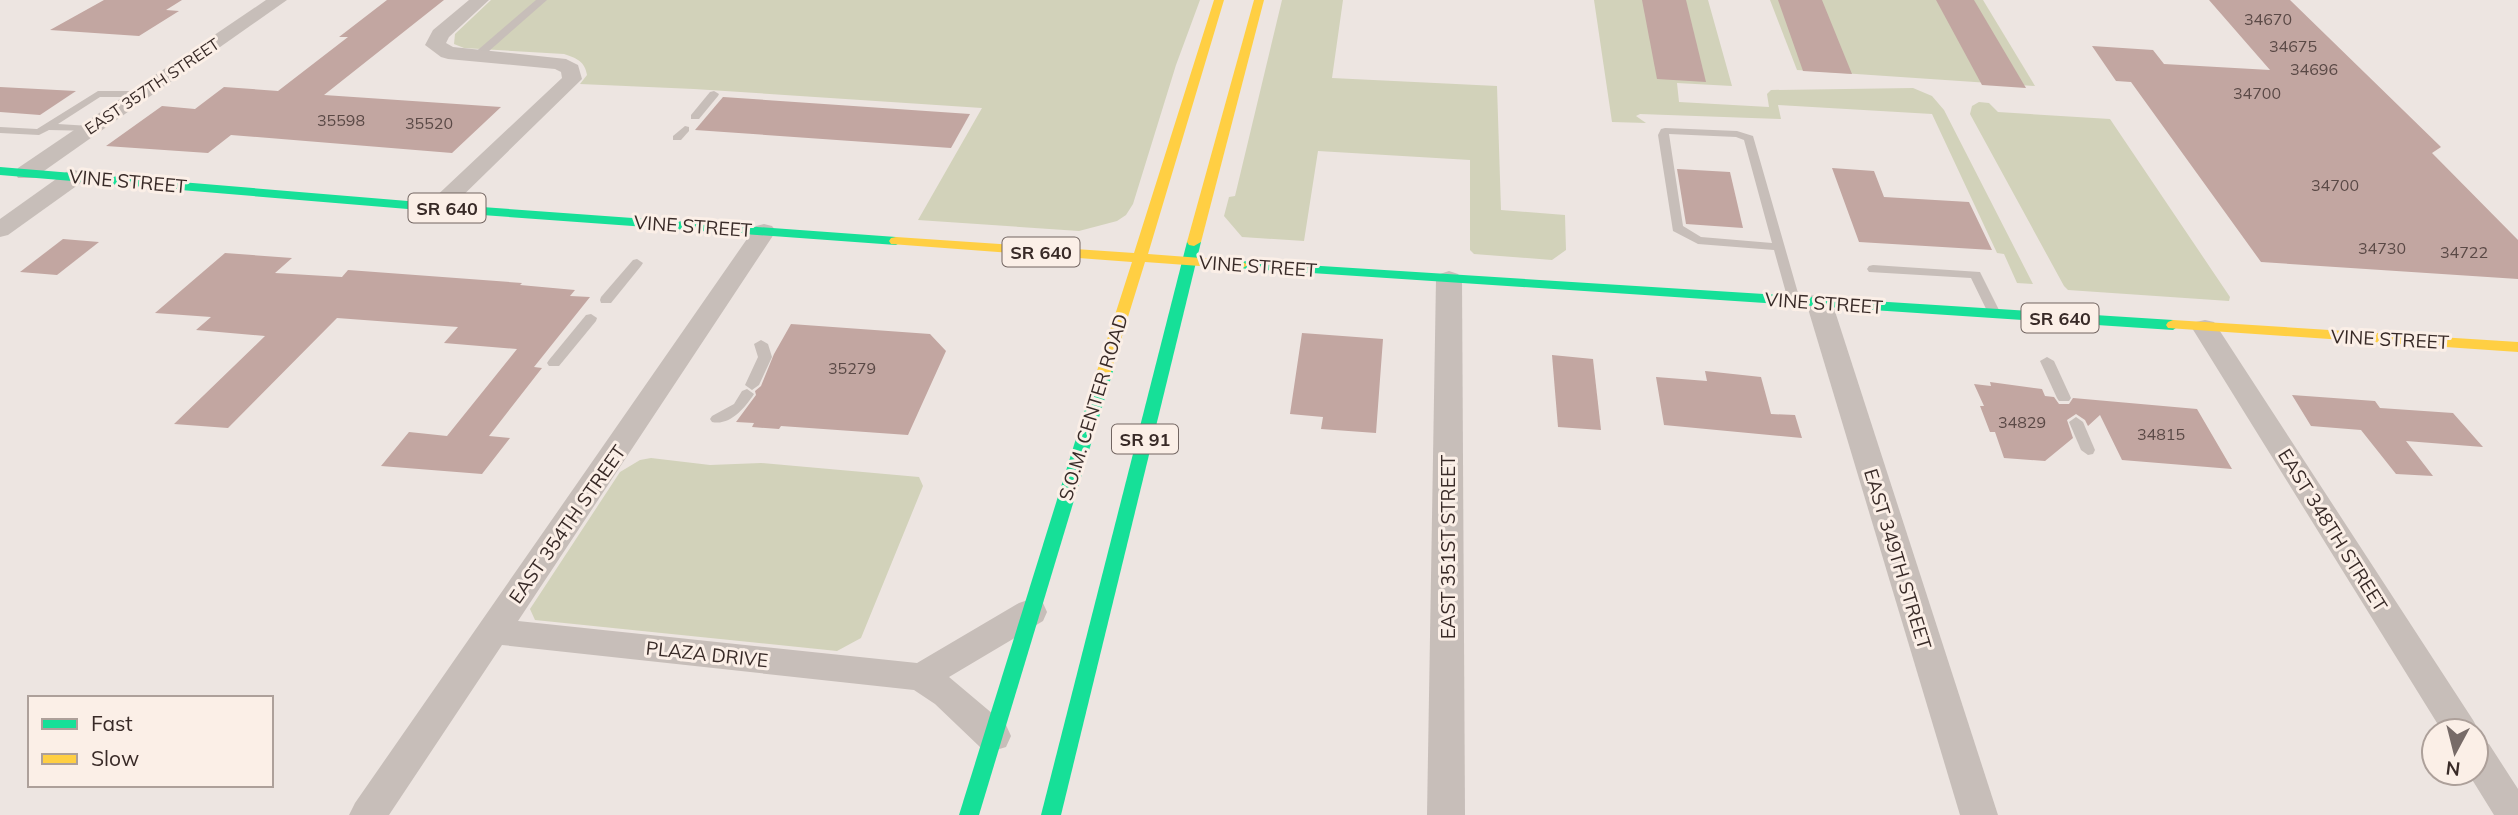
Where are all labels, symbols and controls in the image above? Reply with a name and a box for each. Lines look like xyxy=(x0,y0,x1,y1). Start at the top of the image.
house number: 34670 xyxy=(2244,9,2292,29)
street label: EAST 357TH STREET xyxy=(81,33,223,138)
house number: 34675 xyxy=(2269,36,2317,56)
house number: 34696 xyxy=(2290,59,2338,79)
house number: 34700 xyxy=(2233,83,2281,103)
house number: 35598 xyxy=(317,110,365,130)
house number: 35520 xyxy=(405,113,453,133)
street label: VINE STREET xyxy=(68,164,188,198)
house number: 34700 xyxy=(2311,175,2359,195)
road number: SR 640 xyxy=(408,194,486,223)
street label: VINE STREET xyxy=(633,210,753,242)
road number: SR 640 xyxy=(1002,238,1080,266)
house number: 34730 xyxy=(2358,238,2406,258)
house number: 34722 xyxy=(2440,242,2488,262)
street label: VINE STREET xyxy=(1198,250,1318,282)
street label: VINE STREET xyxy=(1764,287,1884,319)
road number: SR 640 xyxy=(2022,304,2098,332)
street label: S.O.M. CENTER ROAD xyxy=(1053,311,1133,503)
street label: VINE STREET xyxy=(2330,324,2450,354)
house number: 35279 xyxy=(828,358,876,378)
house number: 34829 xyxy=(1998,412,2046,432)
road number: SR 91 xyxy=(1112,424,1178,454)
house number: 34815 xyxy=(2137,424,2185,444)
street label: EAST 354TH STREET xyxy=(503,440,631,608)
street label: EAST 348TH STREET xyxy=(2273,444,2393,616)
street label: EAST 351ST STREET xyxy=(1436,454,1460,639)
street label: EAST 349TH STREET xyxy=(1859,466,1937,653)
street label: PLAZA DRIVE xyxy=(645,636,769,672)
legend xyxy=(28,696,273,787)
text: Fast xyxy=(91,710,133,736)
north arrow xyxy=(2420,717,2490,787)
text: Slow xyxy=(91,745,139,771)
text: N xyxy=(2444,756,2462,782)

